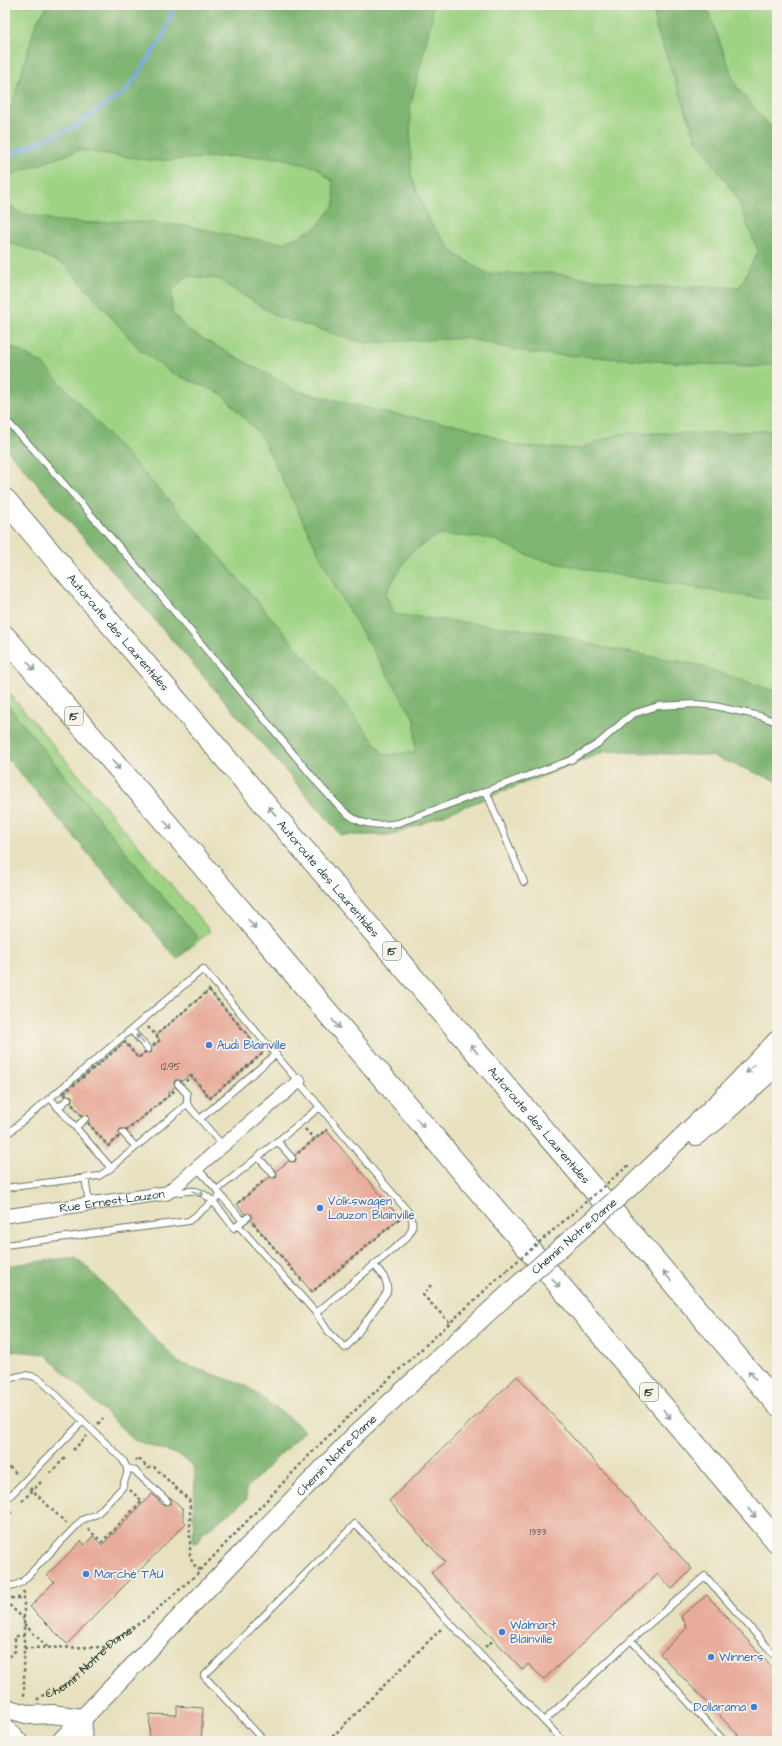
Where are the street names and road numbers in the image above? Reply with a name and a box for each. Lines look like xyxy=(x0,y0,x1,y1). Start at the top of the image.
street label: Autoroute des Laurentides xyxy=(63,570,173,695)
road number: 15 xyxy=(65,707,83,725)
street label: Autoroute des Laurentides xyxy=(273,817,383,941)
road number: 15 xyxy=(383,942,401,960)
street label: Autoroute des Laurentides xyxy=(483,1063,593,1188)
street label: Rue Ernest-Lauzon xyxy=(58,1185,166,1217)
street label: Chemin Notre-Dame xyxy=(528,1194,621,1279)
road number: 15 xyxy=(640,1383,658,1401)
street label: Chemin Notre-Dame xyxy=(293,1410,381,1500)
street label: Chemin Notre-Dame xyxy=(43,1622,137,1703)

